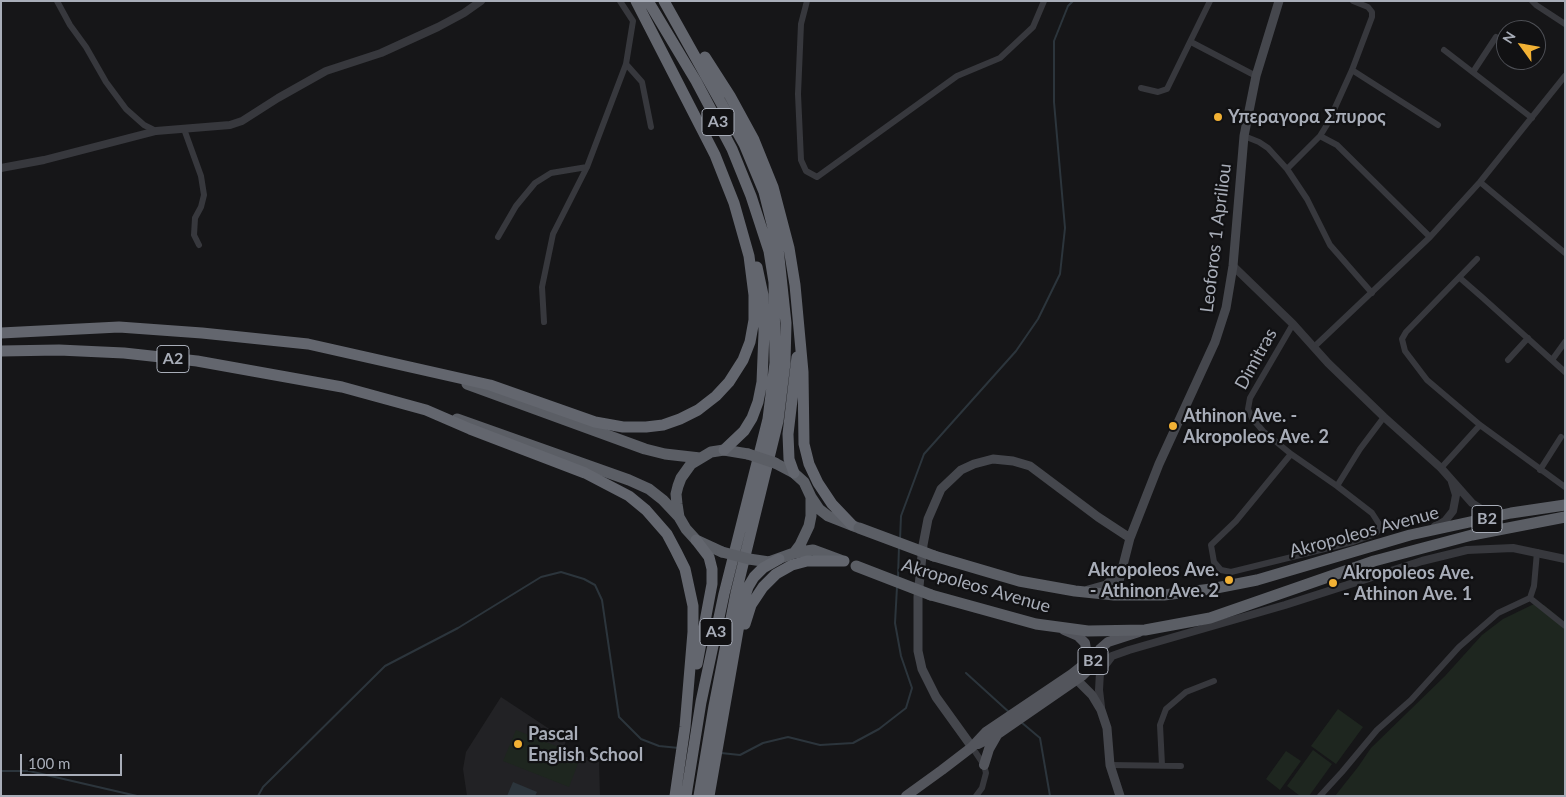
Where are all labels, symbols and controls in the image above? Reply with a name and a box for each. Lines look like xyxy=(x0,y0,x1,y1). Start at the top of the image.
north arrow xyxy=(1496,20,1546,70)
text: N xyxy=(1499,28,1519,46)
place label: Υπεραγορα Σπυρος xyxy=(1228,106,1386,128)
road number: A3 xyxy=(702,108,734,136)
marker: Υπεραγορα Σπυρος xyxy=(1212,111,1224,123)
street label: Leoforos 1 Apriliou xyxy=(1196,162,1236,314)
street label: Dimitras xyxy=(1230,325,1282,393)
road number: A2 xyxy=(157,346,189,372)
place label: Athinon Ave. - Akropoleos Ave. 2 xyxy=(1183,405,1329,448)
marker: Athinon Ave. - Akropoleos Ave. 2 xyxy=(1167,420,1179,432)
street label: Akropoleos Avenue xyxy=(1287,502,1441,562)
road number: B2 xyxy=(1472,506,1502,532)
street label: Akropoleos Avenue xyxy=(899,554,1053,618)
place label: Akropoleos Ave. - Athinon Ave. 2 xyxy=(1088,559,1219,602)
place label: Akropoleos Ave. - Athinon Ave. 1 xyxy=(1343,562,1474,604)
marker: Akropoleos Ave. - Athinon Ave. 2 xyxy=(1223,574,1235,586)
marker: Akropoleos Ave. - Athinon Ave. 1 xyxy=(1327,577,1339,589)
road number: A3 xyxy=(700,618,732,646)
road number: B2 xyxy=(1078,648,1108,674)
place label: Pascal English School xyxy=(528,723,643,766)
marker: Pascal English School xyxy=(512,738,524,750)
scale bar xyxy=(22,744,125,776)
text: 100 m xyxy=(28,754,70,772)

